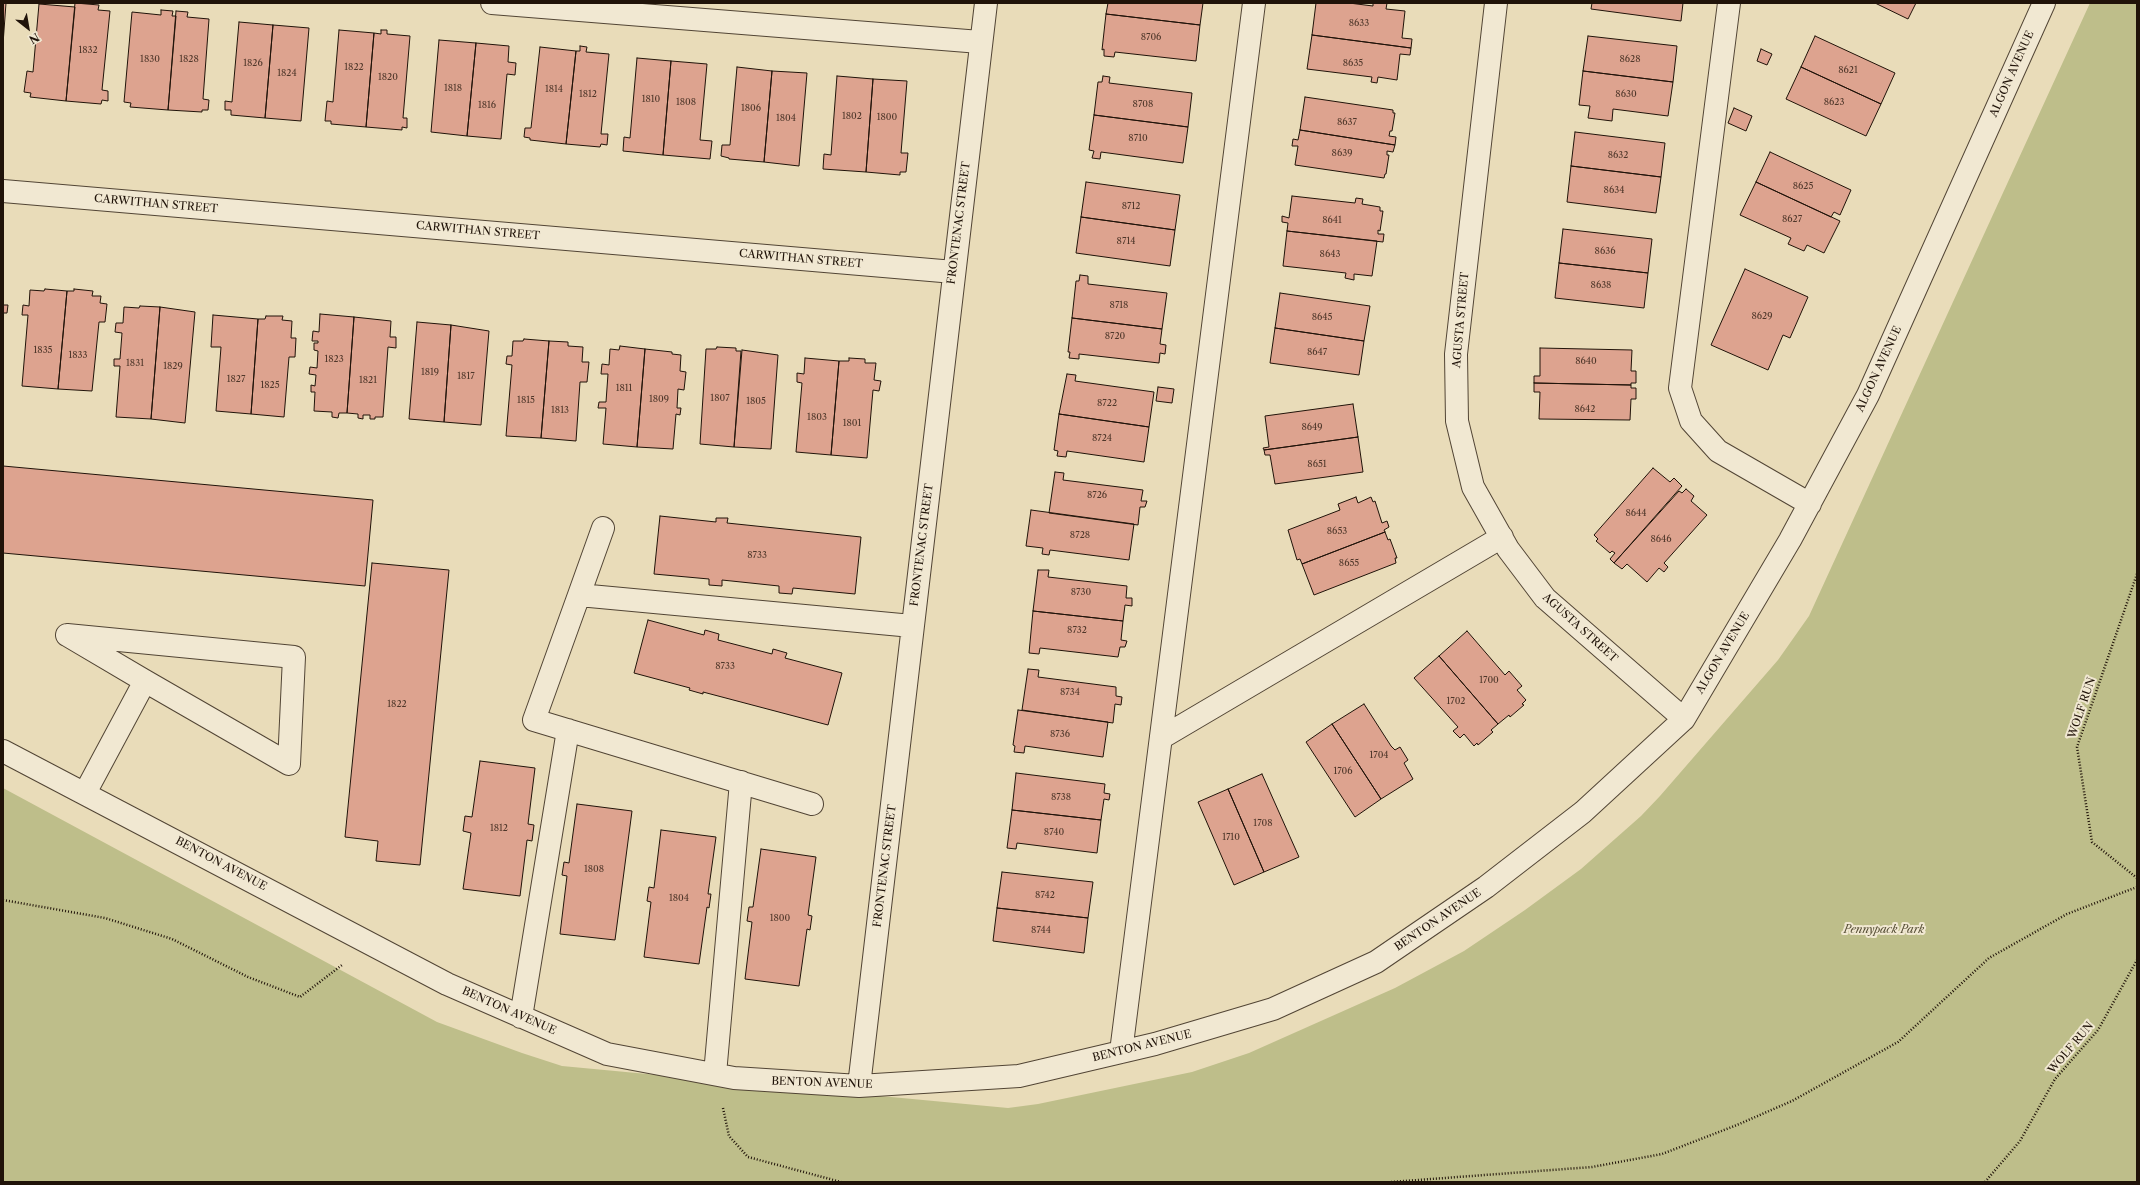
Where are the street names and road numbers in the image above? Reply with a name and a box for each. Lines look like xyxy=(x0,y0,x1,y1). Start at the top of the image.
street label: ALGON AVENUE xyxy=(1987,29,2037,119)
street label: FRONTENAC STREET xyxy=(945,161,973,285)
street label: CARWITHAN STREET xyxy=(93,192,219,216)
street label: CARWITHAN STREET xyxy=(415,219,541,243)
street label: CARWITHAN STREET xyxy=(738,247,864,271)
street label: AGUSTA STREET xyxy=(1450,271,1472,369)
street label: ALGON AVENUE xyxy=(1853,324,1905,414)
street label: FRONTENAC STREET xyxy=(908,483,936,607)
street label: AGUSTA STREET xyxy=(1540,591,1620,665)
street label: ALGON AVENUE xyxy=(1693,610,1753,696)
street label: WOLF RUN xyxy=(2065,676,2099,740)
street label: FRONTENAC STREET xyxy=(871,804,899,928)
street label: BENTON AVENUE xyxy=(173,834,269,894)
street label: BENTON AVENUE xyxy=(1392,886,1484,954)
street label: BENTON AVENUE xyxy=(460,984,558,1038)
street label: WOLF RUN xyxy=(2046,1019,2096,1077)
street label: BENTON AVENUE xyxy=(1091,1027,1193,1065)
street label: BENTON AVENUE xyxy=(771,1075,873,1091)

